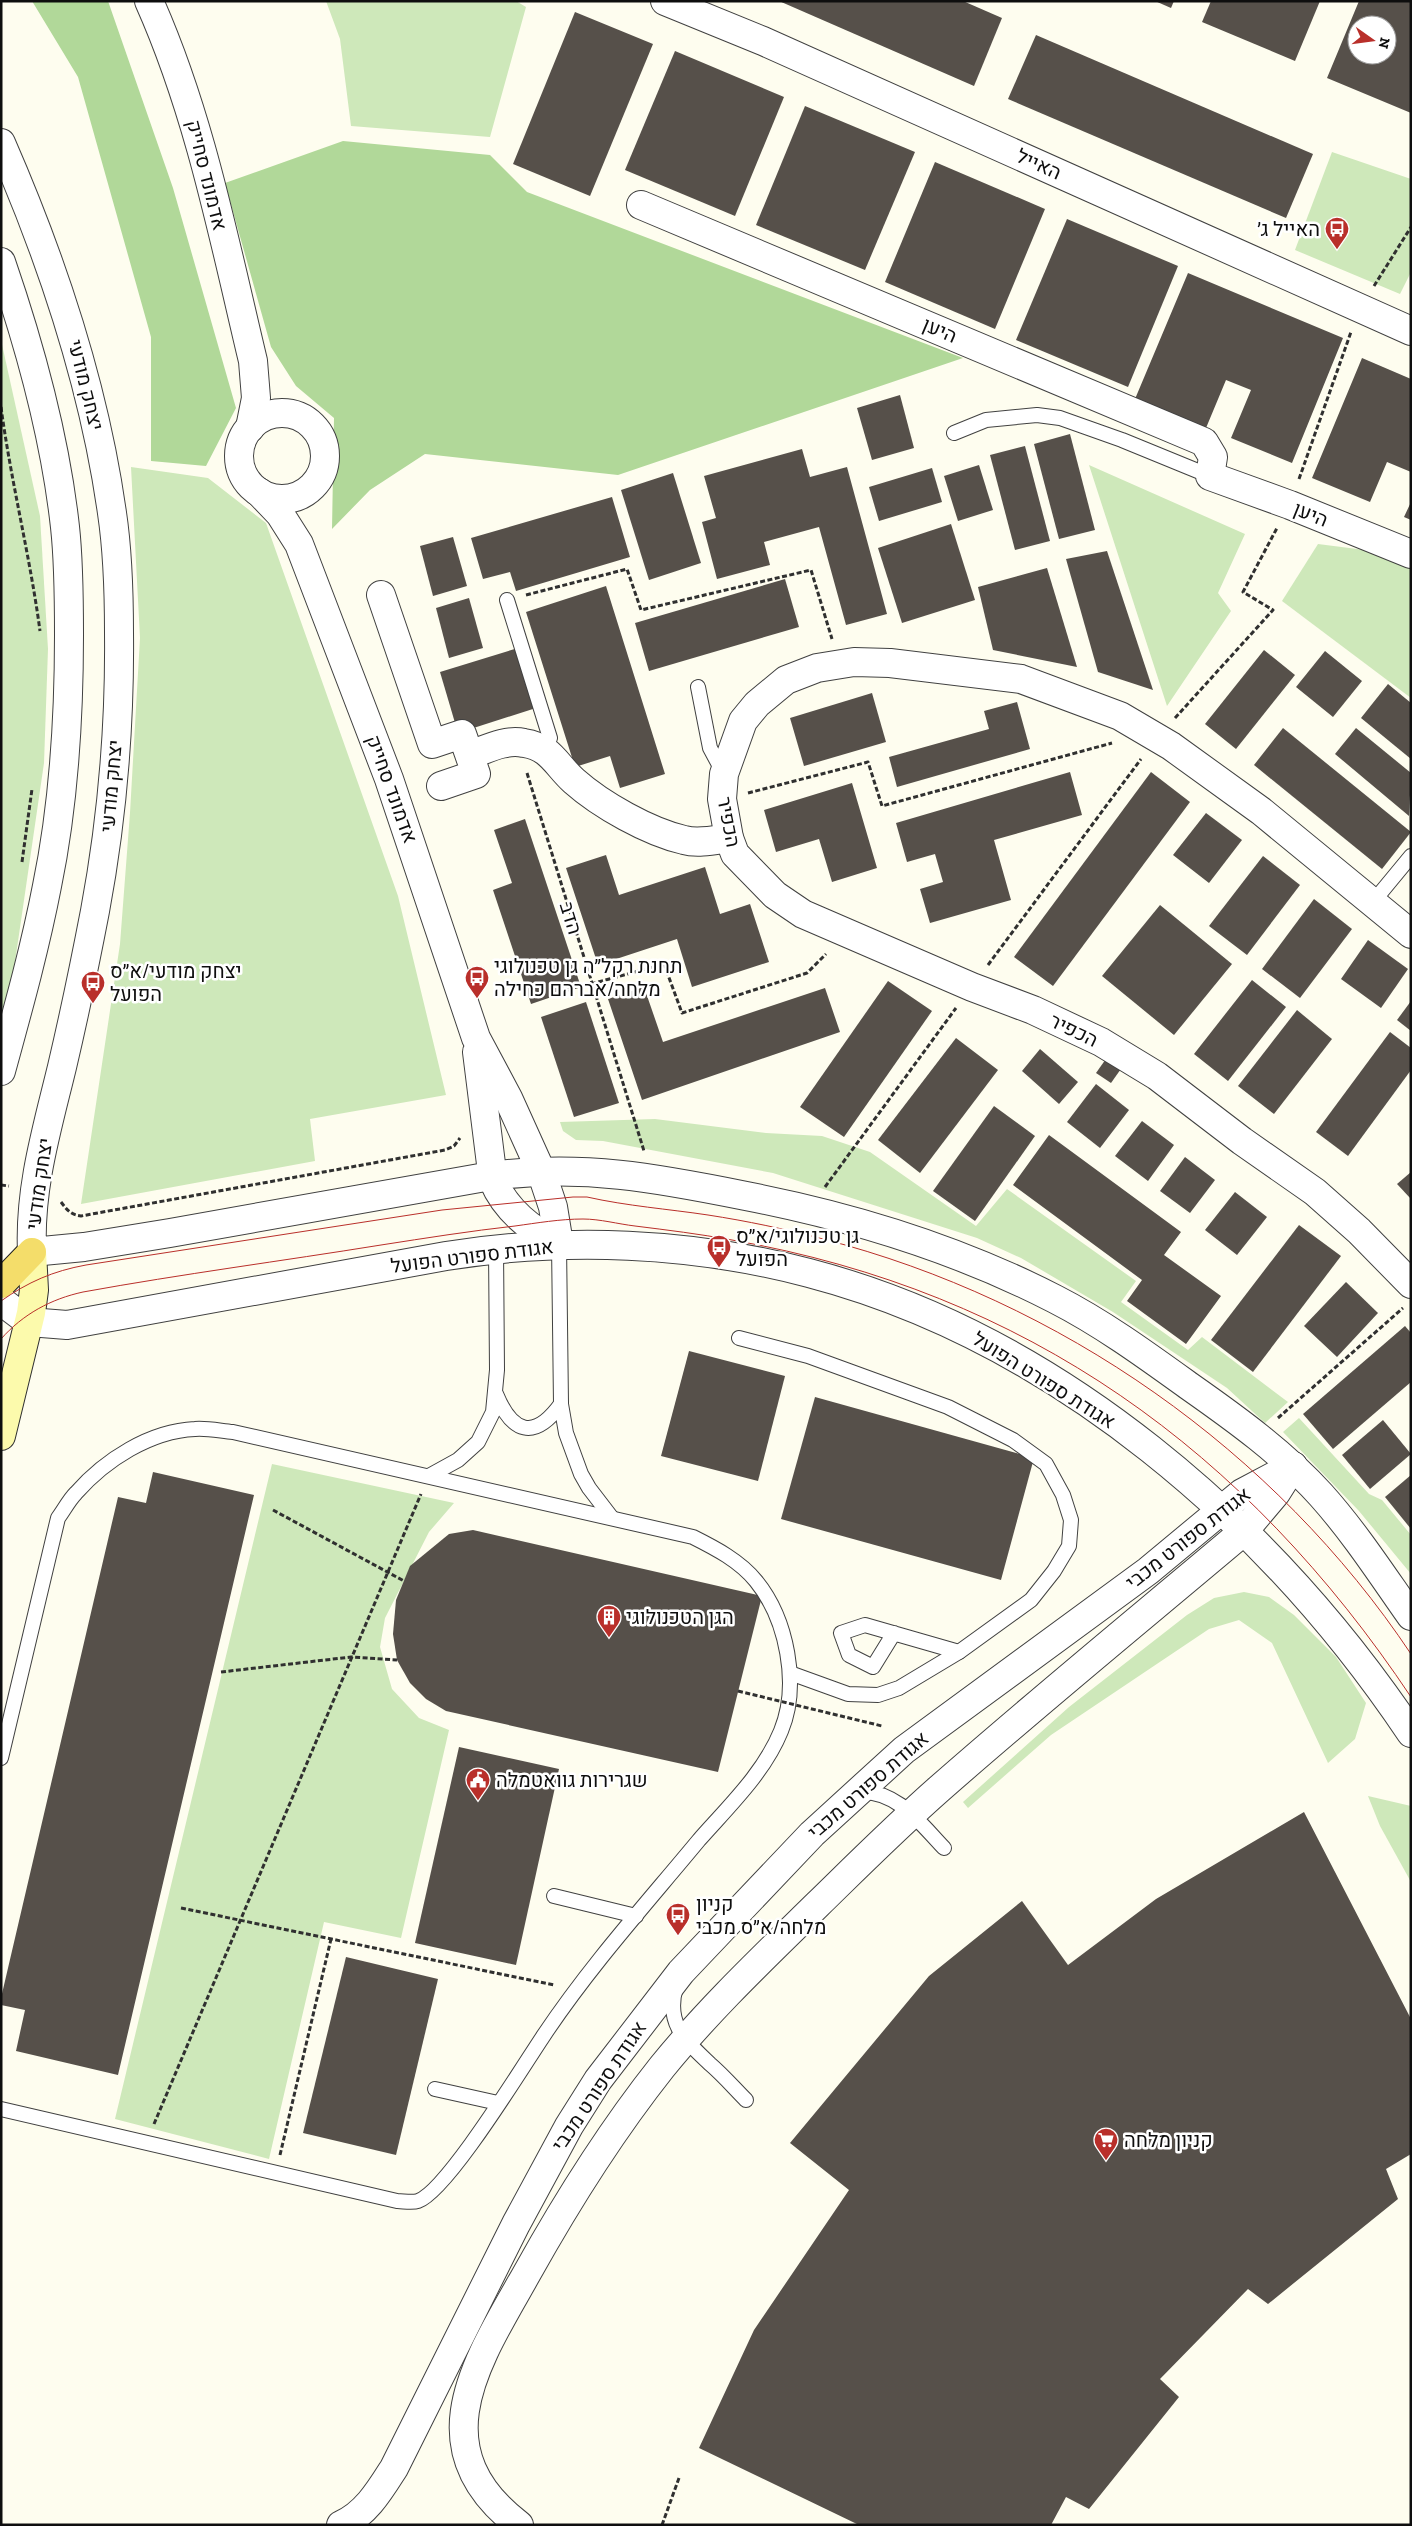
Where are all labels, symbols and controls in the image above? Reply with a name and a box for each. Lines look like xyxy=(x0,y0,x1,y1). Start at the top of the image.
north arrow xyxy=(1347,15,1397,65)
text: N xyxy=(1375,36,1394,51)
street label: אדמונד סחייק xyxy=(182,117,232,233)
street label: האייל xyxy=(1013,143,1065,185)
bus stop icon: האייל ג׳ xyxy=(1324,216,1350,250)
place label: האייל ג׳ xyxy=(1257,217,1320,241)
street label: היען xyxy=(919,312,961,348)
street label: יצחק מודעי xyxy=(63,337,109,433)
street label: היען xyxy=(1290,496,1332,532)
street label: אדמונד סחייק xyxy=(361,732,423,846)
street label: יצחק מודעי xyxy=(95,739,127,833)
street label: הכפיר xyxy=(712,795,746,849)
street label: הדב xyxy=(555,899,587,937)
place label: תחנת רקל״ה גן טכנולוגי מלחה/אברהם כחילה xyxy=(494,954,682,1001)
place label: יצחק מודעי/א״ס הפועל xyxy=(110,959,242,1006)
bus stop icon: תחנת רקל״ה גן טכנולוגי מלחה/אברהם כחילה xyxy=(464,965,490,999)
bus stop icon: יצחק מודעי/א״ס הפועל xyxy=(80,970,106,1004)
street label: הכפיר xyxy=(1046,1008,1102,1052)
street label: יצחק מודעי xyxy=(21,1136,57,1232)
place label: גן טכנולוגי/א״ס הפועל xyxy=(736,1224,859,1271)
street label: אגודת ספורט הפועל xyxy=(389,1234,555,1278)
bus stop icon: גן טכנולוגי/א״ס הפועל xyxy=(706,1234,732,1268)
street label: אגודת ספורט הפועל xyxy=(968,1326,1120,1434)
street label: אגודת ספורט מכבי xyxy=(1121,1482,1255,1594)
building icon: הגן הטכנולוגי xyxy=(596,1604,622,1638)
place label: הגן הטכנולוגי xyxy=(626,1605,734,1629)
street label: אגודת ספורט מכבי xyxy=(803,1726,933,1844)
public building icon: שגרירות גוואטמלה xyxy=(465,1767,491,1801)
place label: שגרירות גוואטמלה xyxy=(496,1768,648,1792)
place label: קניון מלחה/א״ס מכבי xyxy=(696,1892,826,1939)
bus stop icon: קניון מלחה/א״ס מכבי xyxy=(665,1902,691,1936)
street label: אגודת ספורט מכבי xyxy=(547,2016,651,2156)
supermarket icon: קניון מלחה xyxy=(1093,2127,1119,2161)
place label: קניון מלחה xyxy=(1124,2128,1213,2152)

